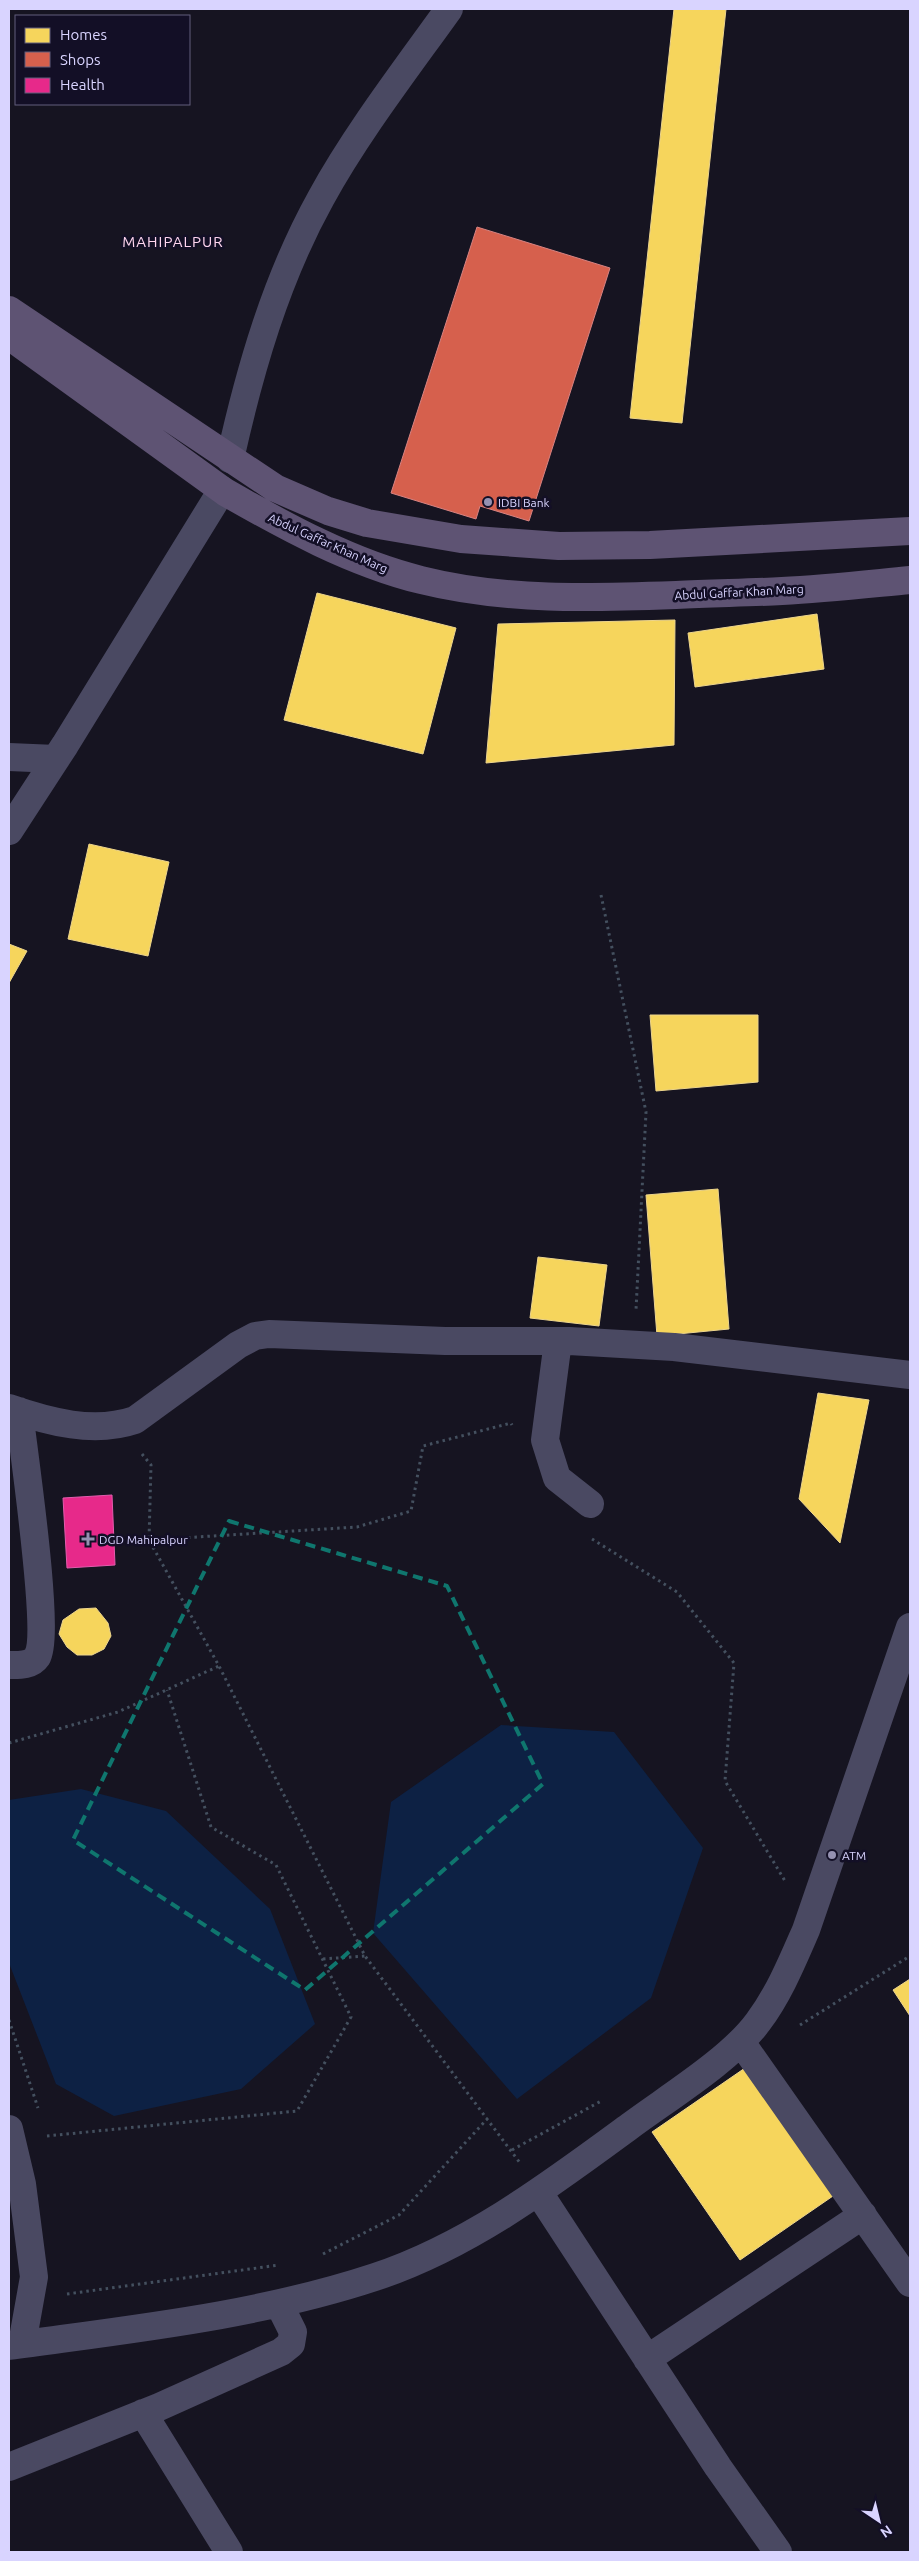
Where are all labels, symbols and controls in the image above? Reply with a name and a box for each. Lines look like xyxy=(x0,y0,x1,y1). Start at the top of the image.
legend xyxy=(15,15,190,105)
text: Homes xyxy=(60,26,107,43)
text: Shops xyxy=(60,51,101,68)
text: Health xyxy=(60,76,105,93)
district label: MAHIPALPUR xyxy=(122,233,224,250)
marker: IDBI Bank xyxy=(482,496,494,508)
place label: IDBI Bank xyxy=(498,496,550,509)
street label: Abdul Gaffar Khan Marg xyxy=(266,511,390,575)
street label: Abdul Gaffar Khan Marg xyxy=(674,582,804,602)
marker: DGD Mahipalpur xyxy=(81,1532,95,1546)
place label: DGD Mahipalpur xyxy=(99,1533,188,1546)
marker: ATM xyxy=(826,1849,838,1861)
place label: ATM xyxy=(842,1849,866,1862)
north arrow xyxy=(854,2496,904,2546)
text: N xyxy=(878,2522,895,2541)

